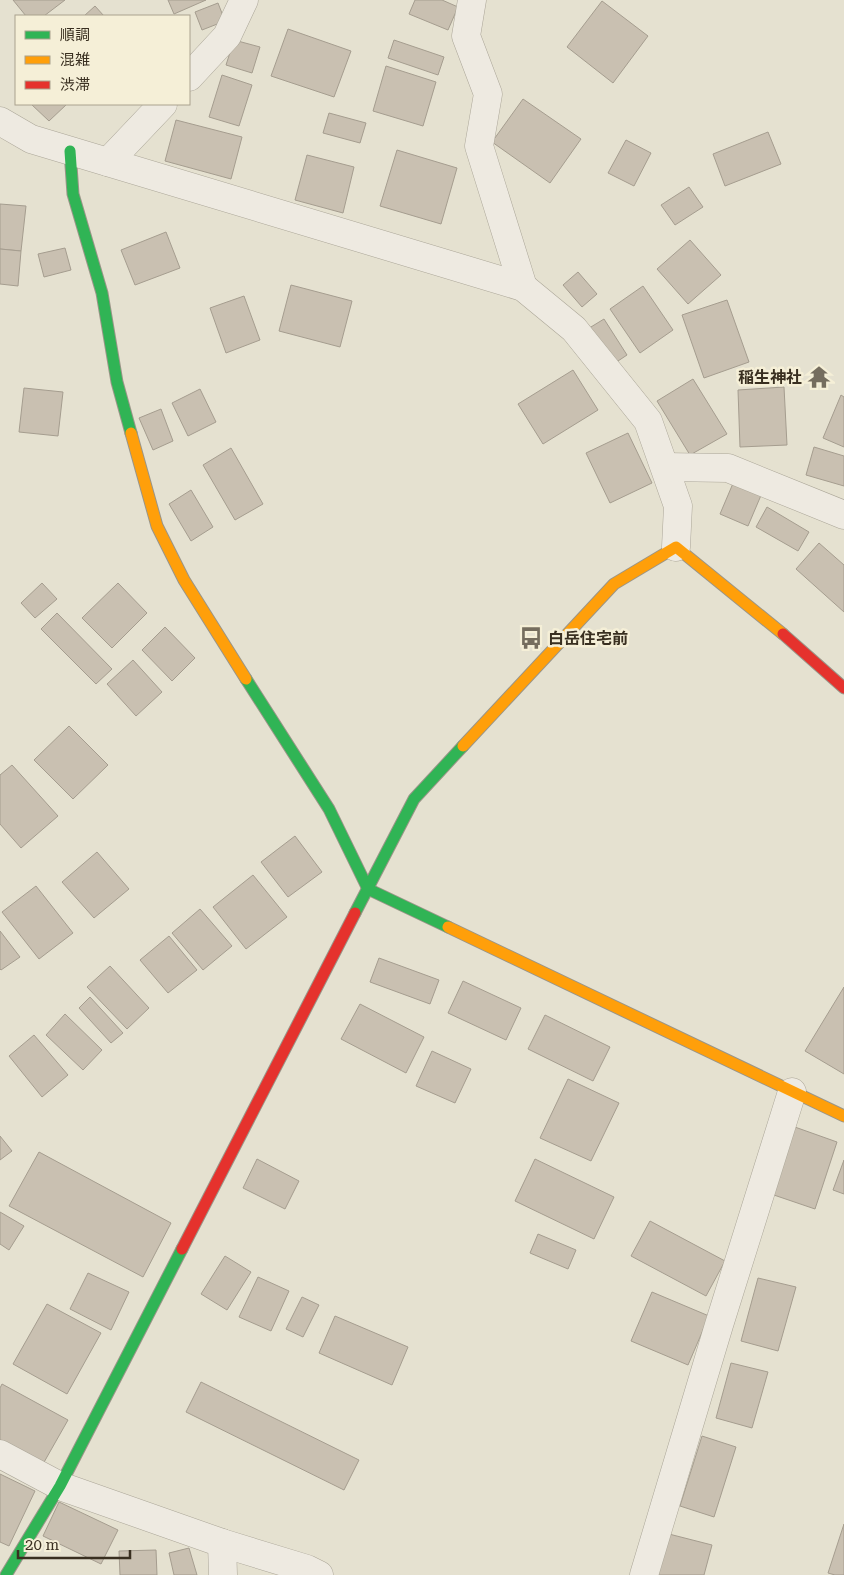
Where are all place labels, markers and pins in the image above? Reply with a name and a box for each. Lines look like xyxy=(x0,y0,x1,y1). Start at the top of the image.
temple icon: 稲生神社 xyxy=(806,364,832,390)
place label: 稲生神社 xyxy=(738,368,802,387)
bus stop icon: 白岳住宅前 xyxy=(518,625,544,651)
place label: 白岳住宅前 xyxy=(548,629,628,648)

